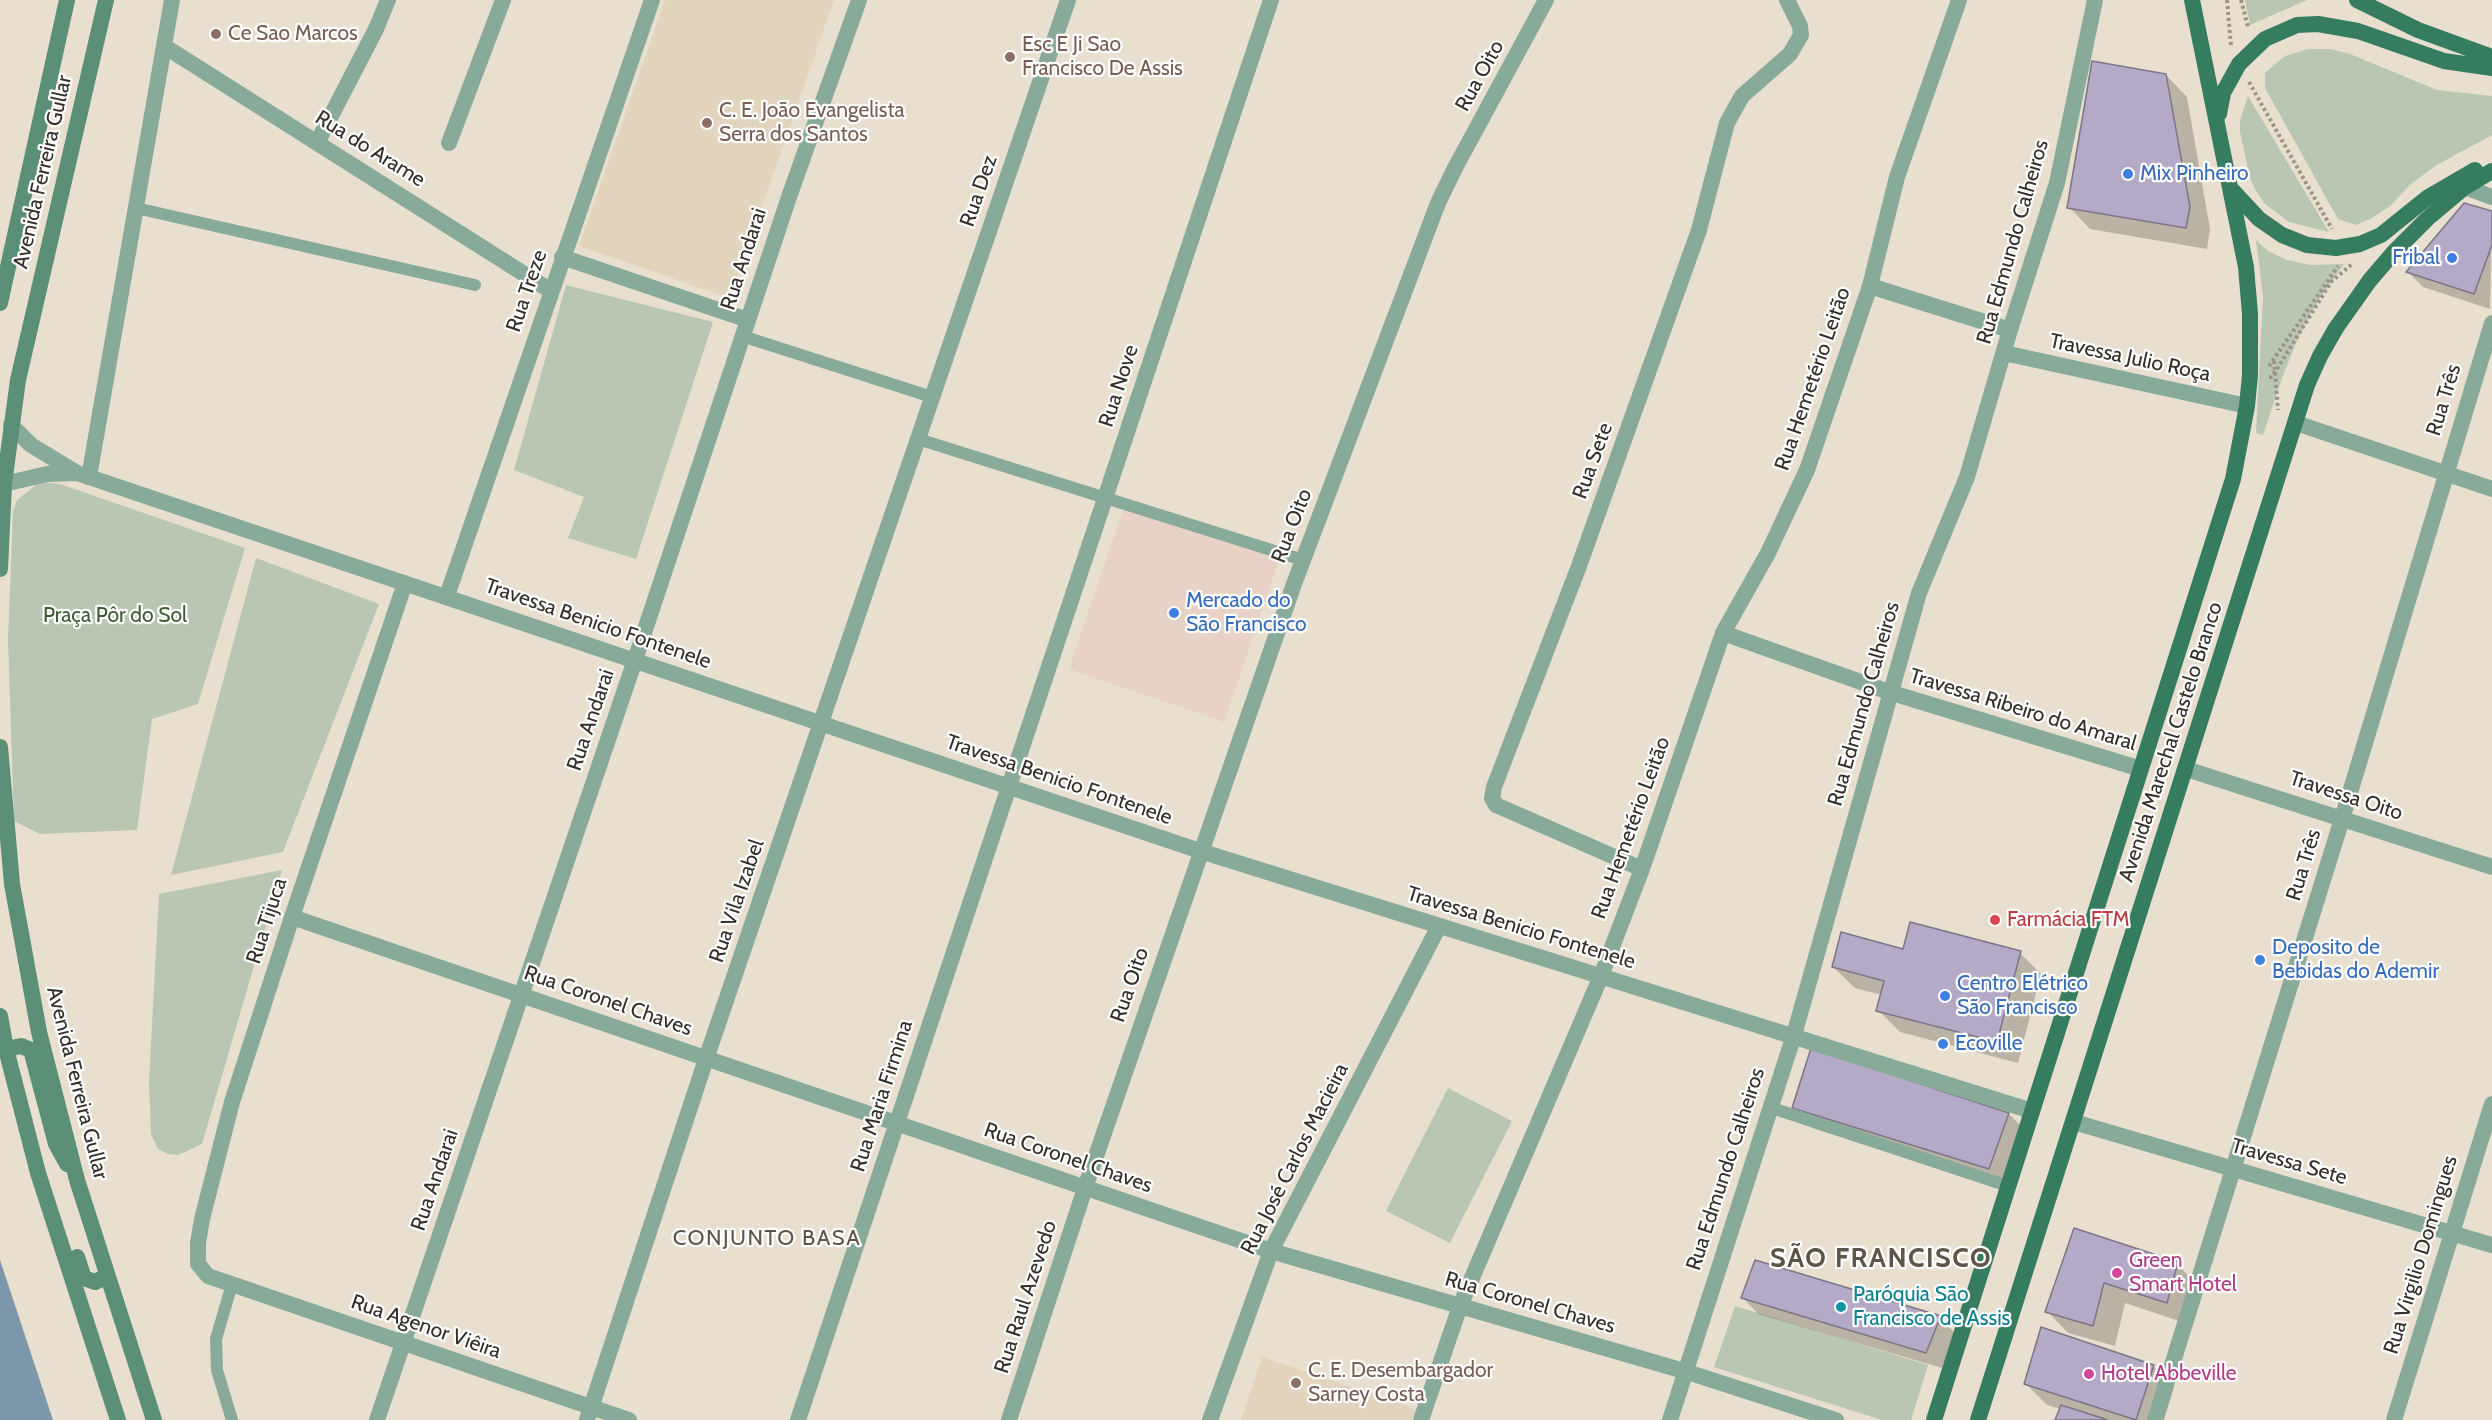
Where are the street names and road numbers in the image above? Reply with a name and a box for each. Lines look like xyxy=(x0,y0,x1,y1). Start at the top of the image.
street label: Rua Oito xyxy=(1450,36,1510,116)
street label: Avenida Ferreira Gullar xyxy=(8,73,78,271)
street label: Rua do Arame xyxy=(310,105,430,193)
street label: Rua Edmundo Calheiros xyxy=(1972,137,2054,347)
street label: Rua Dez xyxy=(955,152,1003,230)
street label: Rua Andarai xyxy=(716,205,772,313)
street label: Rua Treze xyxy=(501,247,553,335)
street label: Rua Hemetério Leitão xyxy=(1770,284,1856,474)
street label: Travessa Julio Roça xyxy=(2047,329,2213,387)
street label: Rua Nove xyxy=(1094,342,1144,430)
street label: Rua Três xyxy=(2421,361,2467,439)
street label: Rua Sete xyxy=(1568,420,1618,502)
street label: Rua Oito xyxy=(1266,485,1318,567)
street label: Travessa Benicio Fontenele xyxy=(482,573,714,675)
street label: Rua Edmundo Calheiros xyxy=(1823,599,1905,809)
street label: Avenida Marechal Castelo Branco xyxy=(2114,599,2228,885)
street label: Travessa Ribeiro do Amaral xyxy=(1906,663,2140,757)
street label: Rua Andarai xyxy=(562,666,620,774)
street label: Travessa Benicio Fontenele xyxy=(943,729,1175,831)
street label: Rua Hemetério Leitão xyxy=(1586,733,1676,923)
street label: Travessa Oito xyxy=(2286,766,2406,826)
street label: Rua Três xyxy=(2281,826,2327,904)
street label: Rua Vila Izabel xyxy=(704,836,770,966)
street label: Rua Tijuca xyxy=(241,875,293,967)
street label: Travessa Benicio Fontenele xyxy=(1404,881,1638,975)
street label: Rua Oito xyxy=(1106,944,1154,1026)
street label: Rua Coronel Chaves xyxy=(521,960,695,1042)
street label: Avenida Ferreira Gullar xyxy=(41,984,113,1182)
street label: Rua Maria Firmina xyxy=(846,1017,918,1175)
street label: Rua José Carlos Macieira xyxy=(1236,1059,1354,1259)
street label: Rua Edmundo Calheiros xyxy=(1681,1065,1771,1273)
street label: Rua Coronel Chaves xyxy=(981,1117,1155,1199)
street label: Rua Andarai xyxy=(406,1126,464,1234)
street label: Travessa Sete xyxy=(2228,1133,2350,1191)
street label: Rua Virgilio Domingues xyxy=(2379,1153,2463,1357)
street label: Rua Raul Azevedo xyxy=(989,1218,1063,1376)
street label: Rua Coronel Chaves xyxy=(1442,1267,1618,1339)
street label: Rua Agenor Viêira xyxy=(348,1290,504,1364)

